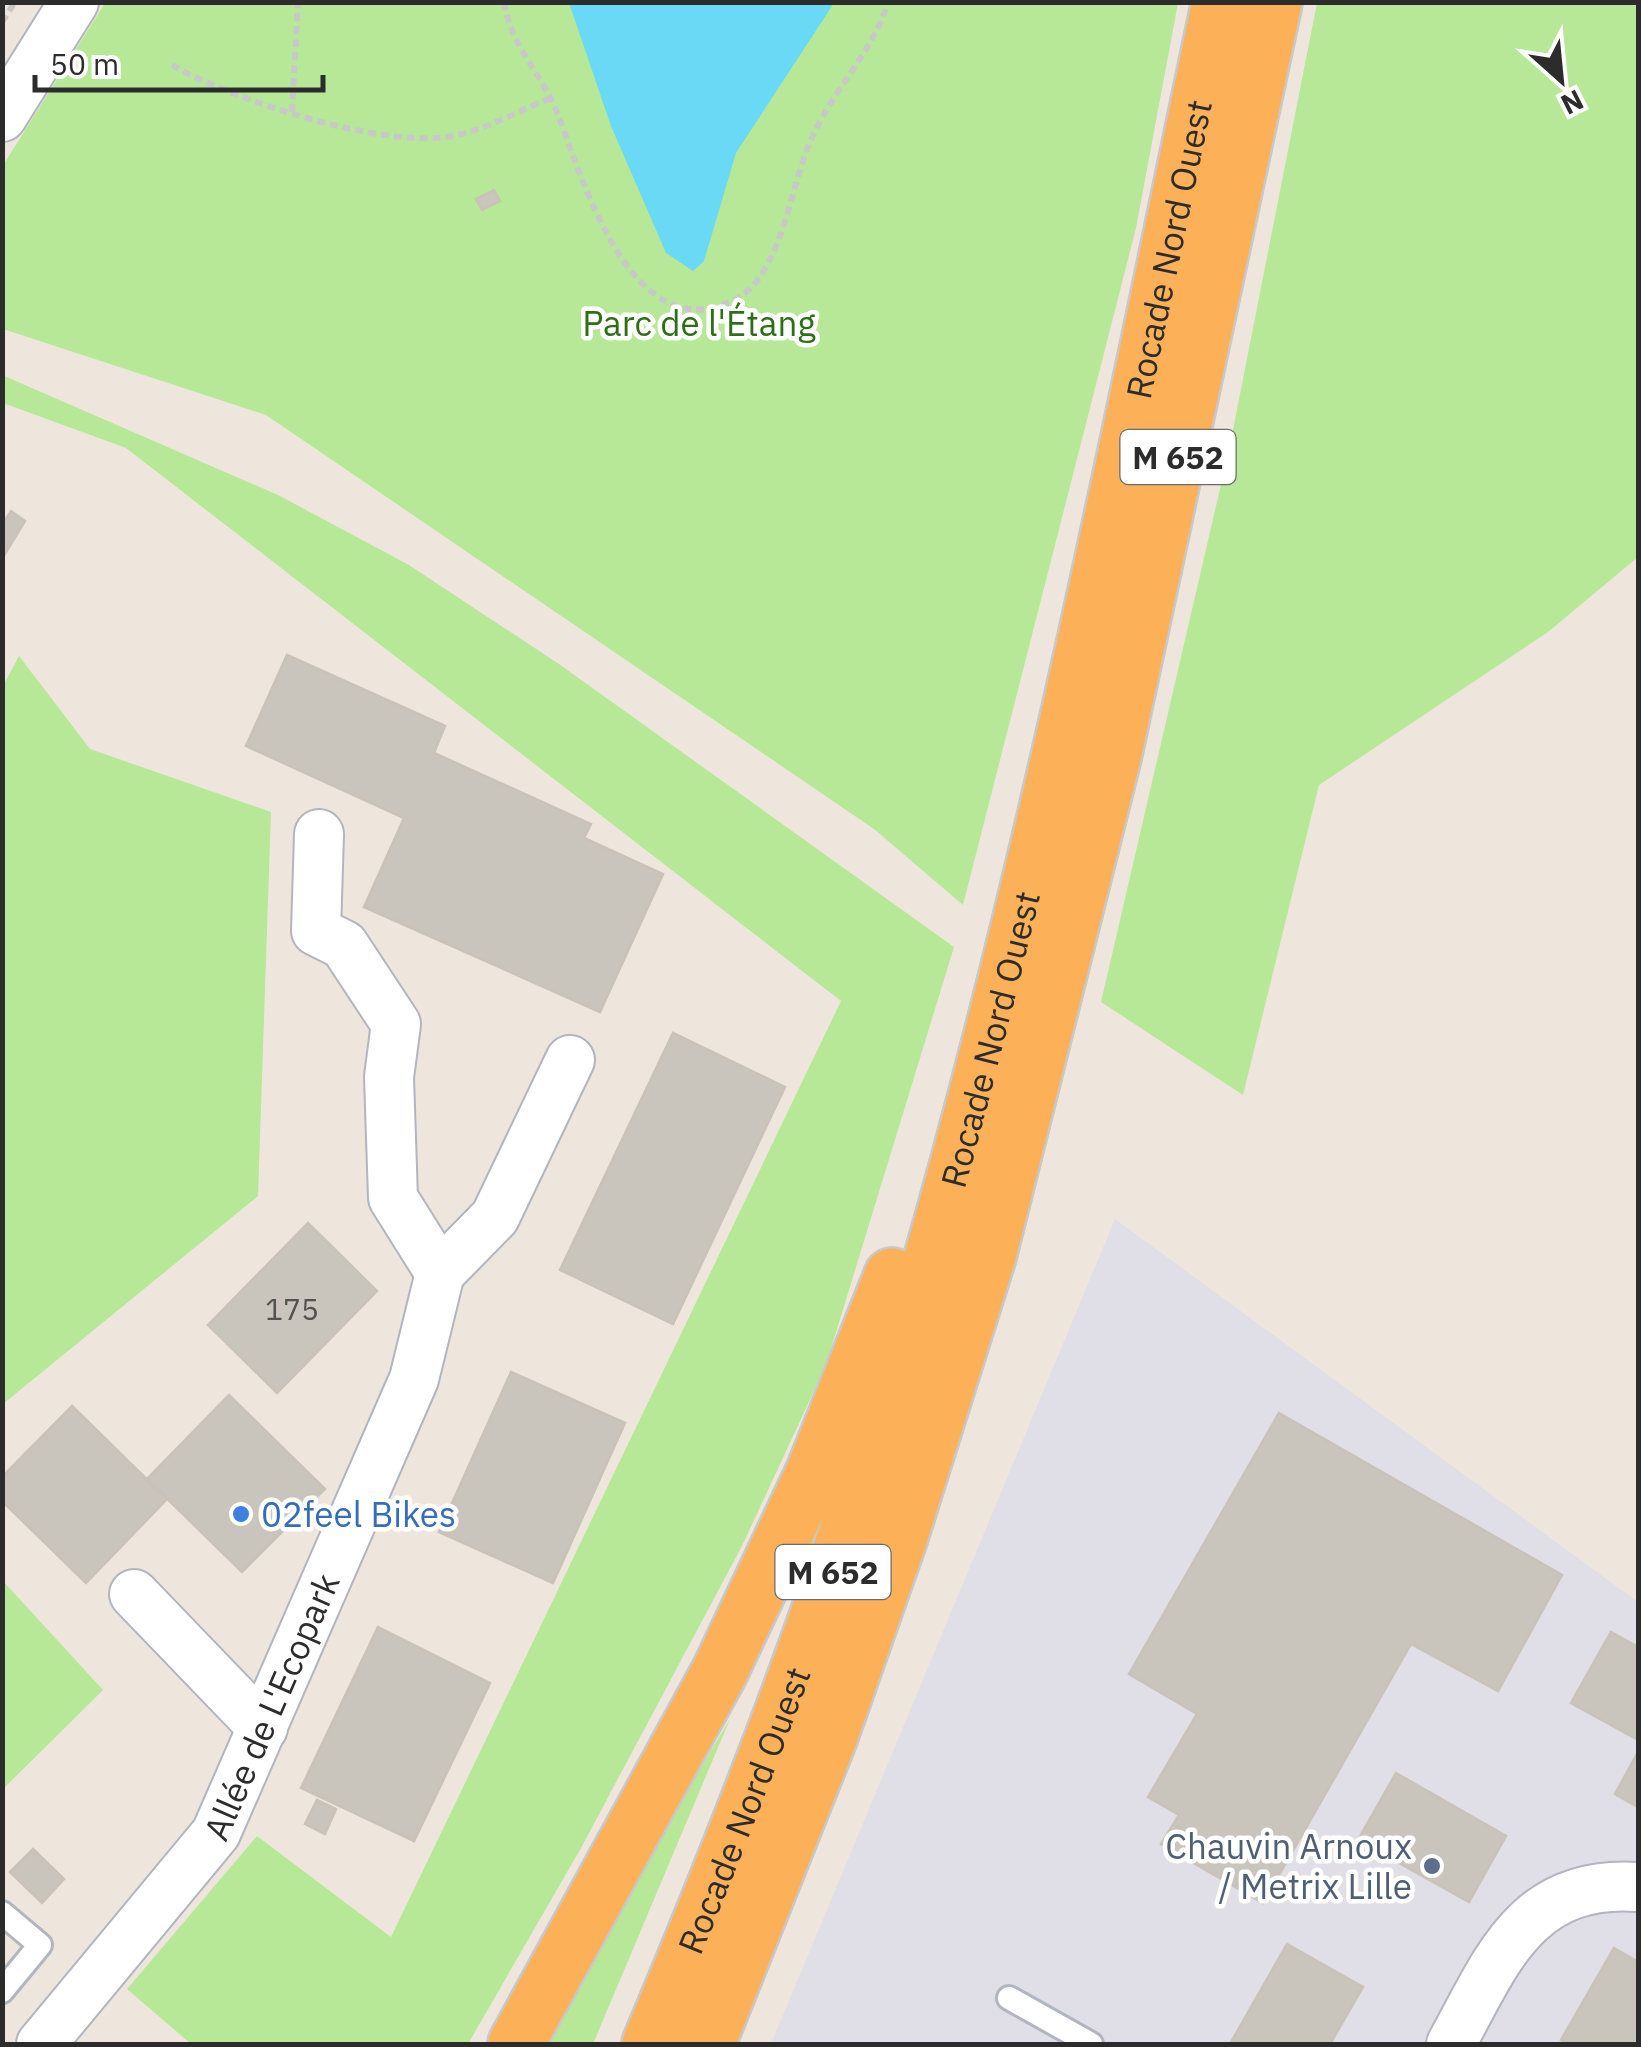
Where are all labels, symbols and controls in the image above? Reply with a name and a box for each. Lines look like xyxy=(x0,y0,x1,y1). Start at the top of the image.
scale bar xyxy=(35,30,322,92)
north arrow xyxy=(1511,30,1611,130)
text: 50 m xyxy=(50,44,119,83)
text: N xyxy=(1555,82,1590,124)
street label: Rocade Nord Ouest xyxy=(1115,96,1222,403)
park label: Parc de l'Étang xyxy=(582,300,816,346)
road number: M 652 xyxy=(1120,430,1236,484)
street label: Rocade Nord Ouest xyxy=(930,886,1050,1193)
house number: 175 xyxy=(265,1289,319,1328)
place label: 02feel Bikes xyxy=(261,1491,456,1537)
marker: 02feel Bikes xyxy=(230,1503,252,1525)
road number: M 652 xyxy=(776,1545,890,1599)
street label: Allée de L'Ecopark xyxy=(193,1566,350,1847)
street label: Rocade Nord Ouest xyxy=(667,1660,821,1960)
place label: Chauvin Arnoux / Metrix Lille xyxy=(1165,1823,1412,1909)
marker: Chauvin Arnoux / Metrix Lille xyxy=(1421,1855,1443,1877)

